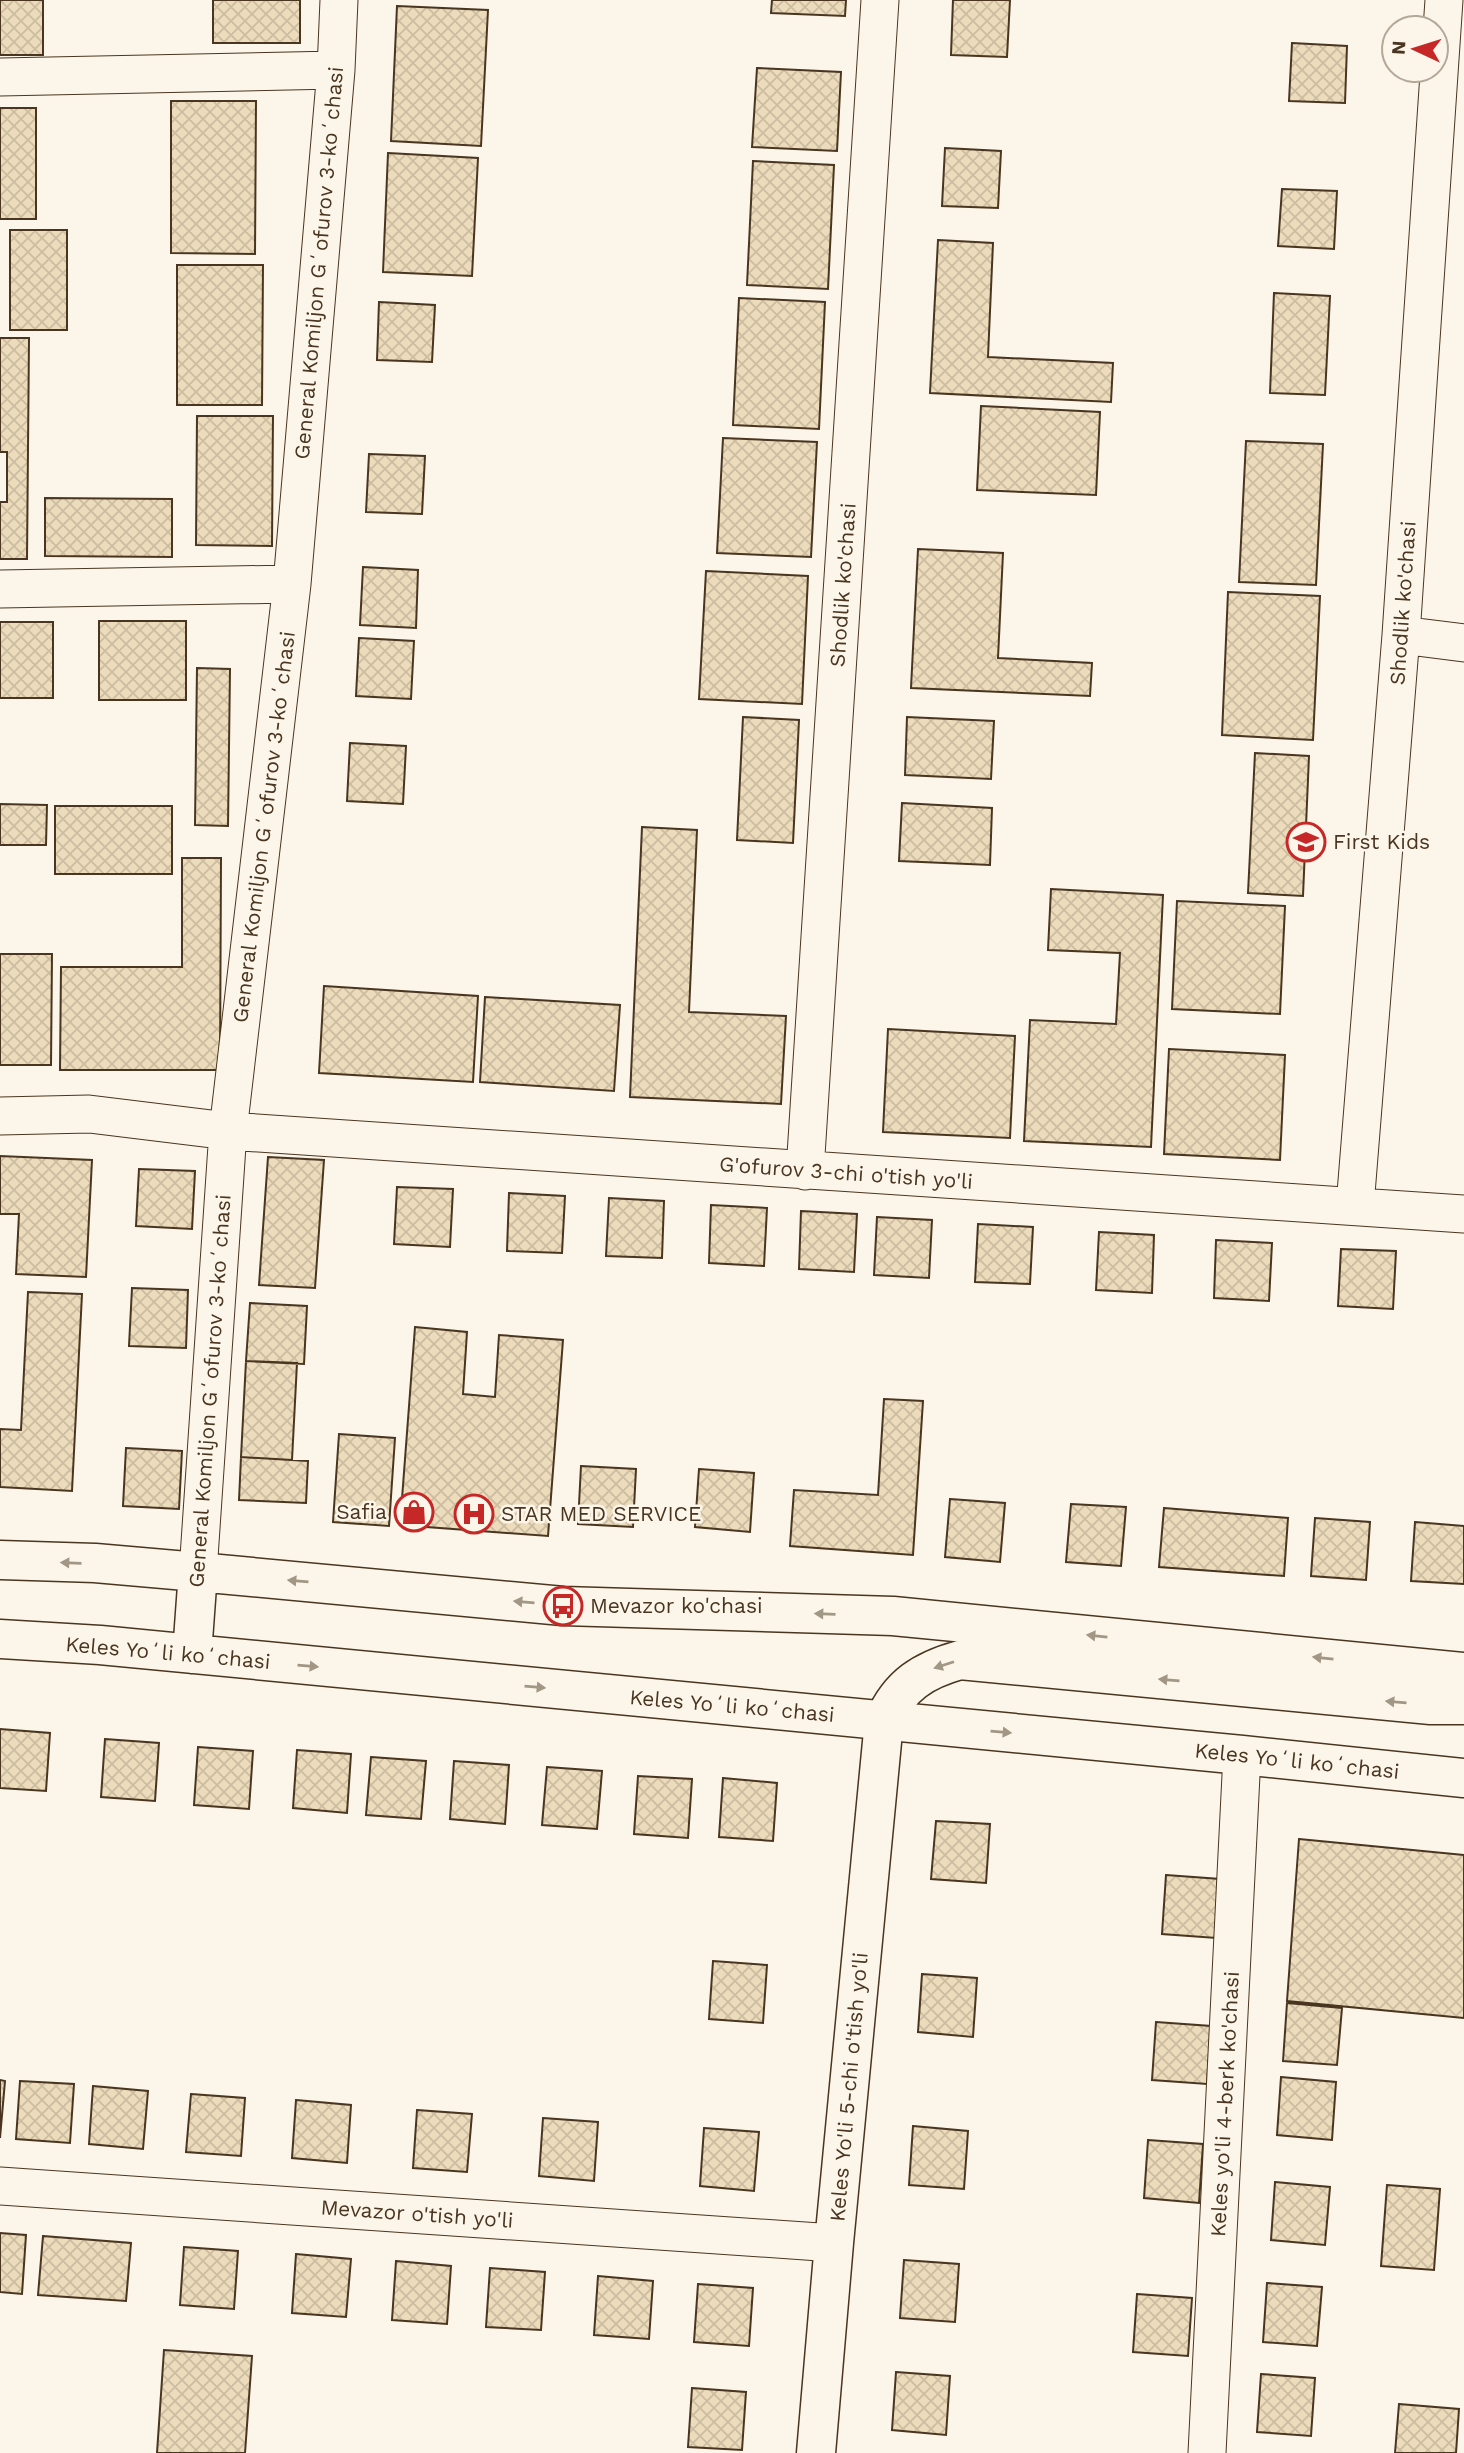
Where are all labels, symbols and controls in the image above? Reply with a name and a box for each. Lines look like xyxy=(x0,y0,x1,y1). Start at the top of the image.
north arrow xyxy=(1380,14,1450,84)
text: N xyxy=(1387,40,1411,56)
street label: General Komiljon Gʻofurov 3-koʻchasi xyxy=(289,66,348,460)
street label: Shodlik ko'chasi xyxy=(824,502,861,668)
street label: Shodlik ko'chasi xyxy=(1384,520,1421,686)
street label: General Komiljon Gʻofurov 3-koʻchasi xyxy=(227,630,300,1024)
school or university icon: First Kids xyxy=(1285,821,1327,863)
place label: First Kids xyxy=(1333,829,1430,854)
street label: G'ofurov 3-chi o'tish yo'li xyxy=(718,1151,974,1194)
street label: General Komiljon Gʻofurov 3-koʻchasi xyxy=(183,1194,236,1588)
shop icon: Safia xyxy=(393,1491,435,1533)
hospital icon: STAR MED SERVICE xyxy=(453,1493,495,1535)
place label: Safia xyxy=(336,1499,387,1524)
place label: STAR MED SERVICE xyxy=(501,1501,701,1526)
one-way arrow xyxy=(60,1557,82,1568)
one-way arrow xyxy=(287,1575,309,1586)
bus stop icon: Mevazor ko'chasi xyxy=(542,1585,584,1627)
place label: Mevazor ko'chasi xyxy=(590,1593,763,1618)
one-way arrow xyxy=(513,1596,535,1607)
one-way arrow xyxy=(814,1608,836,1619)
one-way arrow xyxy=(1085,1630,1107,1641)
street label: Keles Yoʻli koʻchasi xyxy=(64,1631,272,1674)
one-way arrow xyxy=(1312,1652,1334,1663)
one-way arrow xyxy=(297,1660,319,1671)
one-way arrow xyxy=(933,1660,954,1670)
one-way arrow xyxy=(1158,1674,1180,1685)
one-way arrow xyxy=(524,1682,546,1693)
street label: Keles Yoʻli koʻchasi xyxy=(628,1684,836,1727)
one-way arrow xyxy=(1385,1696,1407,1707)
one-way arrow xyxy=(990,1727,1012,1738)
street label: Keles Yoʻli koʻchasi xyxy=(1193,1737,1401,1784)
street label: Keles Yo'li 5-chi o'tish yo'li xyxy=(824,1951,873,2223)
street label: Keles yo'li 4-berk ko'chasi xyxy=(1205,1971,1244,2237)
street label: Mevazor o'tish yo'li xyxy=(320,2194,514,2233)

